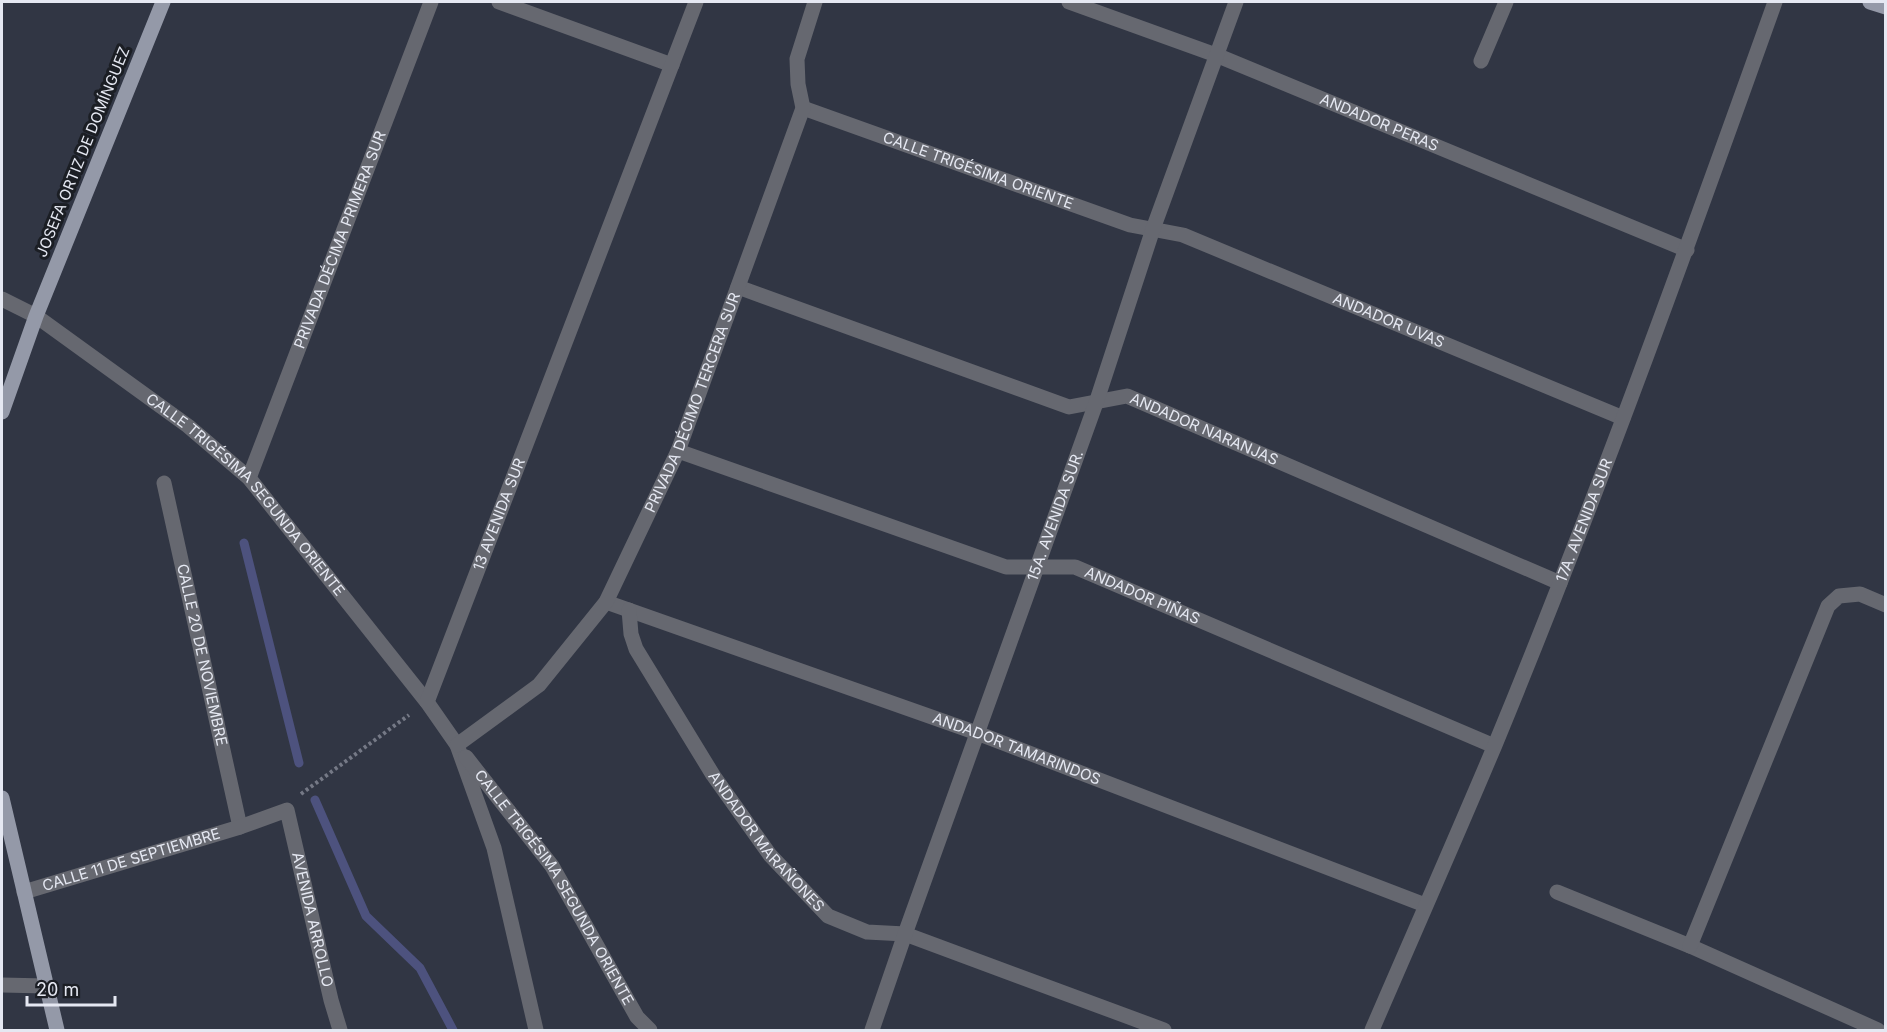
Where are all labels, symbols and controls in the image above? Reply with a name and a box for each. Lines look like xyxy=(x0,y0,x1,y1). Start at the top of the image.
street label: JOSEFA ORTIZ DE DOMÍNGUEZ xyxy=(32,44,134,260)
street label: ANDADOR PERAS xyxy=(1317,89,1442,155)
street label: CALLE TRIGÉSIMA ORIENTE xyxy=(881,127,1076,213)
street label: PRIVADA DÉCIMA PRIMERA SUR xyxy=(289,128,390,351)
street label: ANDADOR UVAS xyxy=(1330,288,1447,352)
street label: PRIVADA DÉCIMO TERCERA SUR xyxy=(640,289,744,515)
street label: ANDADOR NARANJAS xyxy=(1127,388,1281,469)
street label: CALLE TRIGÉSIMA SEGUNDA ORIENTE xyxy=(142,389,349,600)
street label: 15A. AVENIDA SUR. xyxy=(1023,447,1087,584)
street label: 13 AVENIDA SUR xyxy=(468,455,529,573)
street label: 17A. AVENIDA SUR xyxy=(1551,455,1616,585)
street label: CALLE 20 DE NOVIEMBRE xyxy=(173,562,232,748)
street label: ANDADOR PIÑAS xyxy=(1082,562,1203,628)
street label: ANDADOR TAMARINDOS xyxy=(930,708,1103,789)
street label: CALLE TRIGÉSIMA SEGUNDA ORIENTE xyxy=(471,766,638,1008)
street label: ANDADOR MARAÑONES xyxy=(704,767,829,915)
street label: CALLE 11 DE SEPTIEMBRE xyxy=(40,824,222,895)
street label: AVENIDA ARROLLO xyxy=(288,850,338,989)
scale bar xyxy=(27,969,116,1007)
text: 20 m xyxy=(36,979,79,1000)

